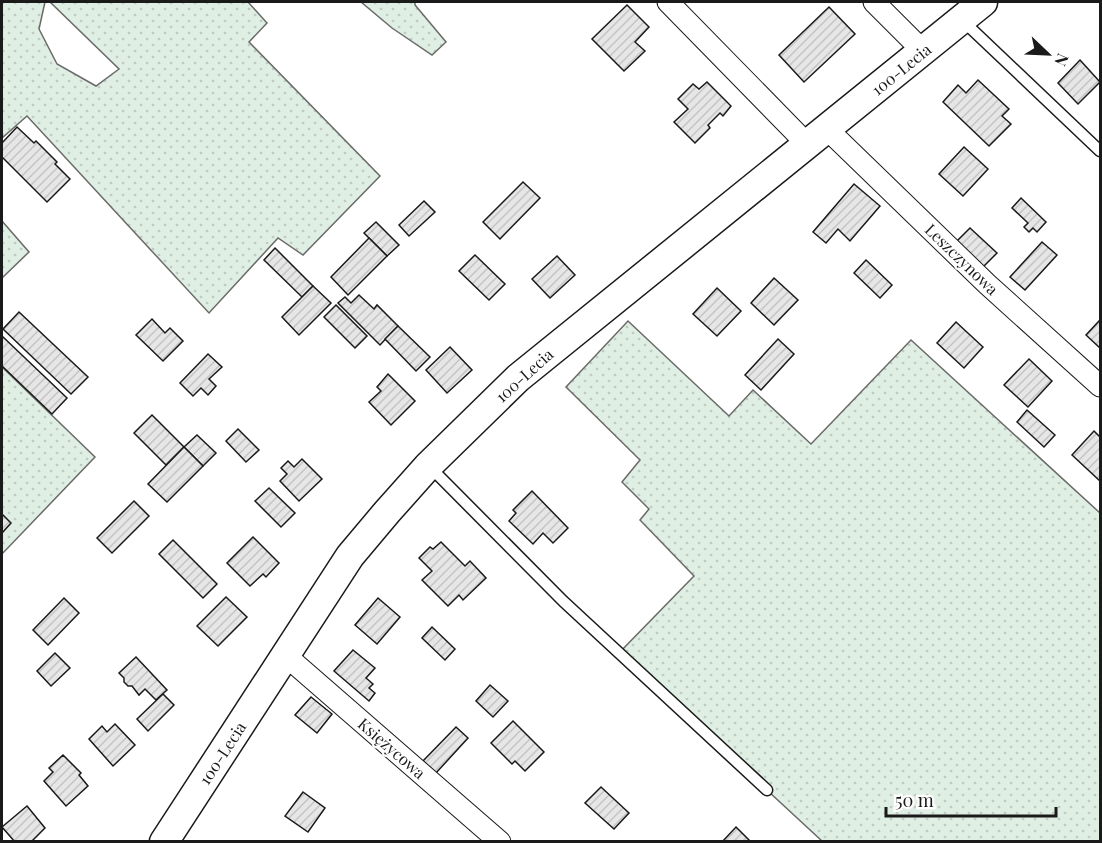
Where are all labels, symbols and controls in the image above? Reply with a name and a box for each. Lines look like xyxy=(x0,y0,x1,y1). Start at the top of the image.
north arrow xyxy=(1018,24,1078,84)
street label: 100-Lecia xyxy=(867,38,935,100)
text: N xyxy=(1050,51,1074,70)
street label: Leszczynowa xyxy=(921,219,1003,299)
street label: 100-Lecia xyxy=(491,343,557,407)
street label: Księżycowa xyxy=(354,713,430,783)
street label: 100-Lecia xyxy=(194,717,250,789)
scale bar xyxy=(886,780,1056,818)
text: 50 m xyxy=(895,788,934,812)

